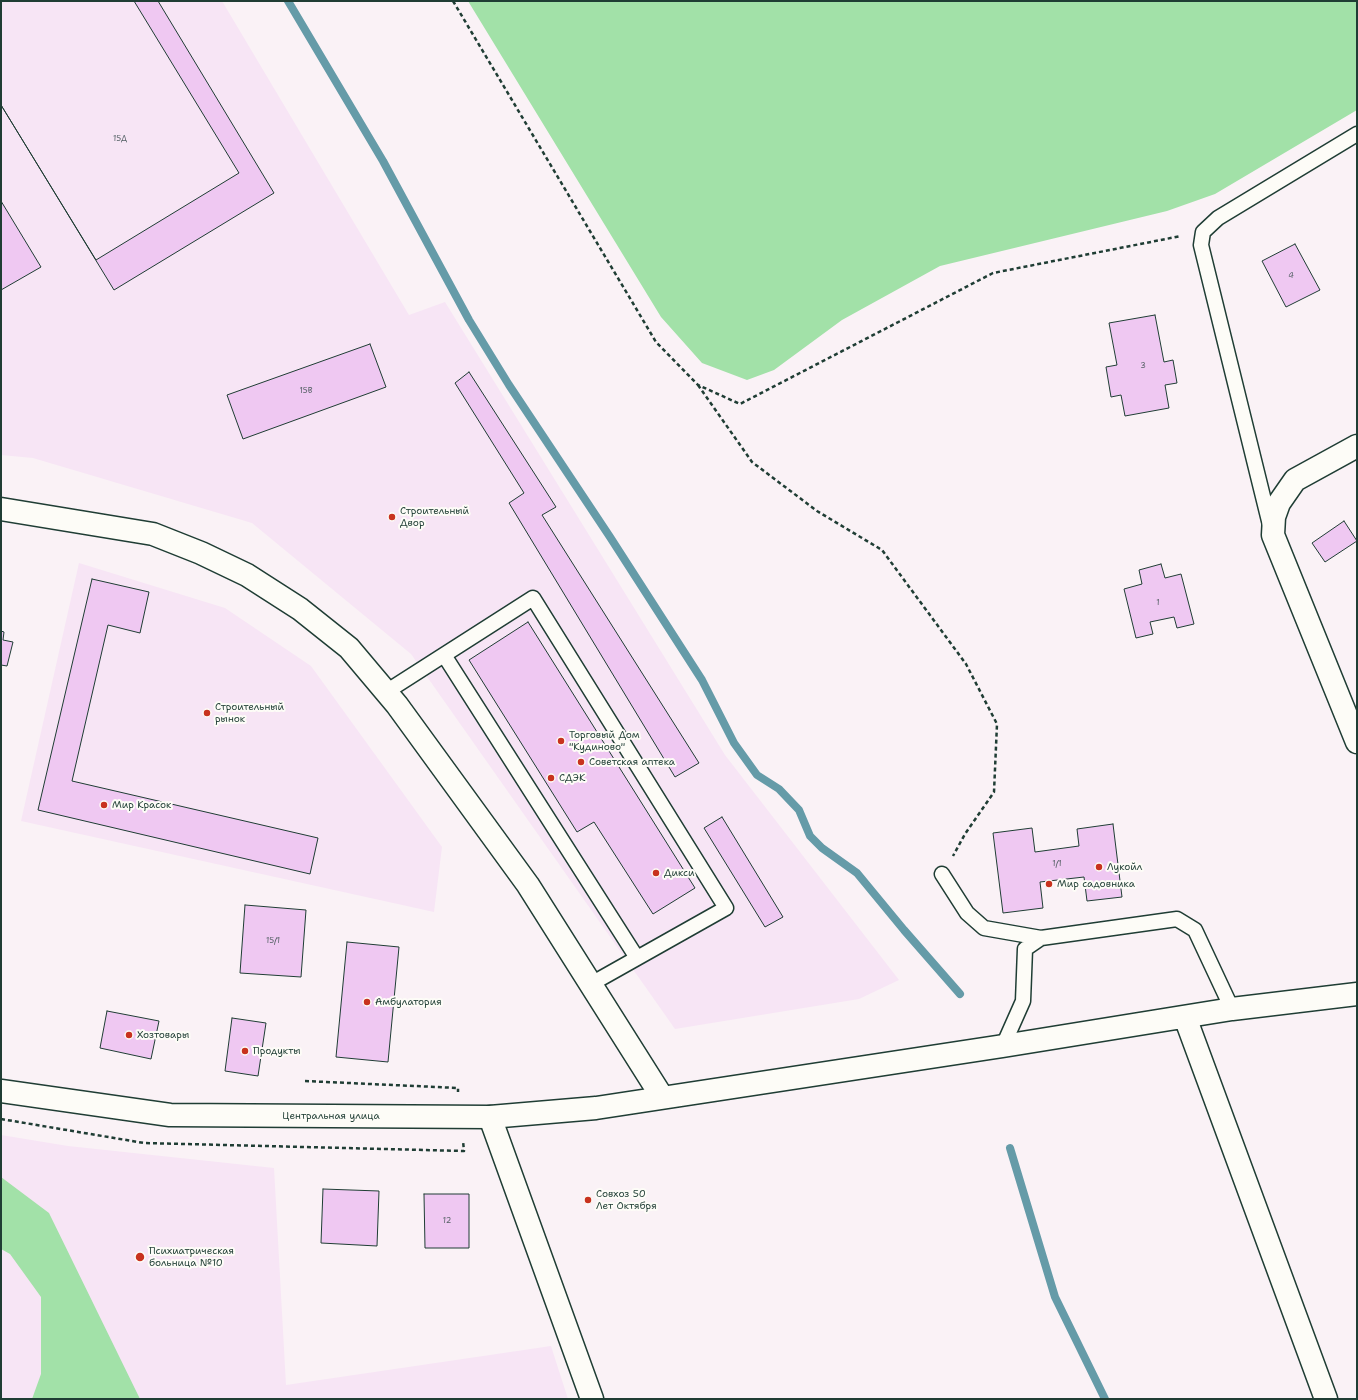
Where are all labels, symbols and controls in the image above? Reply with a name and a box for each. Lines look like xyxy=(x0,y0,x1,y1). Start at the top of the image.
house number: 15Д xyxy=(113,134,127,144)
house number: 4 xyxy=(1288,271,1294,281)
house number: 3 xyxy=(1140,361,1146,371)
house number: 15В xyxy=(300,386,312,396)
place label: Строительный Двор xyxy=(400,505,469,528)
marker: Строительный Двор xyxy=(387,512,397,522)
house number: 1 xyxy=(1156,598,1160,608)
place label: Строительный рынок xyxy=(215,701,284,724)
marker: Строительный рынок xyxy=(202,708,212,718)
place label: Торговый Дом "Кудиново" xyxy=(569,729,640,752)
marker: Торговый Дом "Кудиново" xyxy=(556,736,566,746)
place label: Советская аптека xyxy=(589,756,675,768)
marker: Советская аптека xyxy=(576,757,586,767)
place label: СДЭК xyxy=(559,772,585,784)
marker: СДЭК xyxy=(546,773,556,783)
place label: Мир Красок xyxy=(112,799,171,811)
marker: Мир Красок xyxy=(99,800,109,810)
house number: 1/1 xyxy=(1052,859,1062,869)
place label: Лукойл xyxy=(1107,861,1142,873)
marker: Лукойл xyxy=(1094,862,1104,872)
place label: Дикси xyxy=(664,867,694,879)
marker: Дикси xyxy=(651,868,661,878)
place label: Мир садовника xyxy=(1057,878,1135,890)
marker: Мир садовника xyxy=(1044,879,1054,889)
house number: 15/1 xyxy=(266,936,280,946)
place label: Амбулатория xyxy=(375,996,442,1008)
marker: Амбулатория xyxy=(362,997,372,1007)
place label: Хозтовары xyxy=(137,1029,189,1041)
marker: Хозтовары xyxy=(124,1030,134,1040)
place label: Продукты xyxy=(253,1045,301,1057)
marker: Продукты xyxy=(240,1046,250,1056)
street label: Центральная улица xyxy=(282,1110,380,1122)
place label: Совхоз 50 Лет Октября xyxy=(596,1188,657,1212)
marker: Совхоз 50 Лет Октября xyxy=(583,1195,593,1205)
house number: 12 xyxy=(443,1216,451,1226)
place label: Психиатрическая больница №10 xyxy=(149,1245,234,1268)
marker: Психиатрическая больница №10 xyxy=(134,1251,146,1263)

